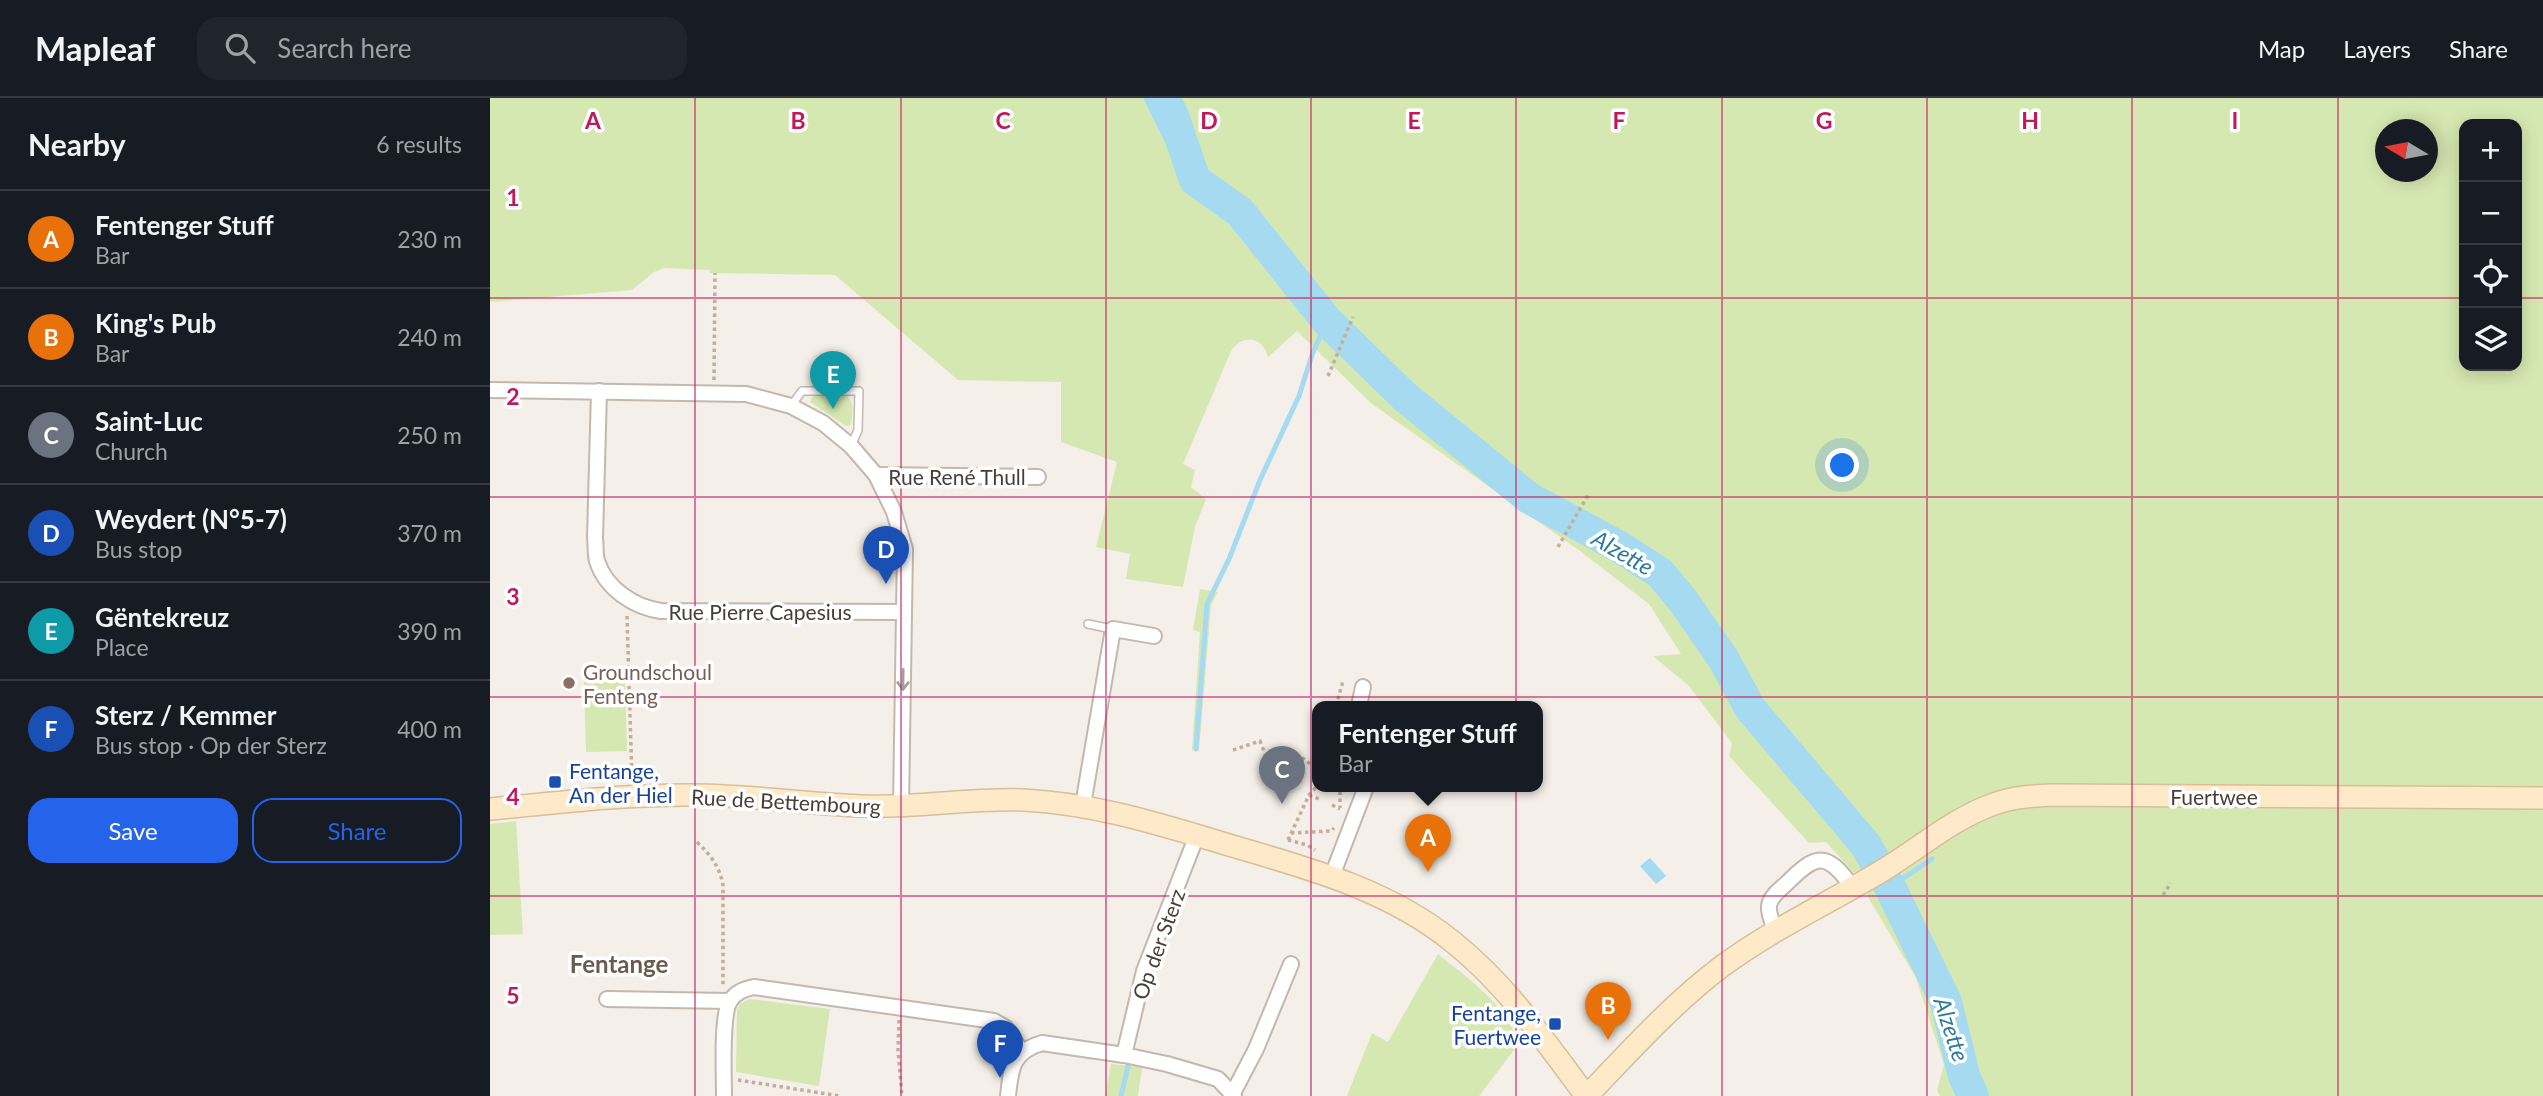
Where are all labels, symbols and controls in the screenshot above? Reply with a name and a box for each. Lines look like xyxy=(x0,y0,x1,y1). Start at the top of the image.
search box xyxy=(197,17,687,80)
text: Mapleaf xyxy=(35,28,155,68)
icon: search xyxy=(221,29,259,67)
text: Search here xyxy=(277,32,411,64)
text: Map xyxy=(2258,34,2305,63)
text: Layers xyxy=(2343,34,2411,63)
text: Share xyxy=(2449,34,2508,63)
text: A xyxy=(584,106,602,134)
text: B xyxy=(790,106,806,134)
text: C xyxy=(995,106,1011,134)
text: D xyxy=(1200,106,1218,134)
text: E xyxy=(1407,106,1421,134)
text: F xyxy=(1612,106,1626,134)
text: G xyxy=(1816,106,1832,134)
text: H xyxy=(2021,106,2039,134)
text: I xyxy=(2232,106,2238,134)
north arrow xyxy=(2375,119,2438,182)
map controls xyxy=(2459,119,2522,371)
button: + xyxy=(2459,119,2522,182)
text: Nearby xyxy=(28,126,126,162)
text: 6 results xyxy=(376,130,462,158)
button: − xyxy=(2459,182,2522,245)
text: 1 xyxy=(506,183,520,211)
text: Fentenger Stuff xyxy=(95,209,274,241)
text: A xyxy=(43,225,59,253)
text: 230 m xyxy=(397,225,462,253)
text: Bar xyxy=(95,241,130,269)
button: locate xyxy=(2459,245,2522,308)
text: King's Pub xyxy=(95,307,216,339)
button: layers xyxy=(2459,308,2522,371)
text: B xyxy=(43,323,59,351)
text: 240 m xyxy=(397,323,462,351)
text: Bar xyxy=(95,339,130,367)
pin: E xyxy=(810,351,856,409)
text: 2 xyxy=(506,382,520,410)
text: Saint-Luc xyxy=(95,405,203,437)
text: C xyxy=(43,421,59,449)
text: 250 m xyxy=(397,421,462,449)
text: Church xyxy=(95,437,168,465)
your location xyxy=(1825,448,1859,482)
street label: Rue René Thull xyxy=(888,464,1026,489)
text: Weydert (N°5-7) xyxy=(95,503,287,535)
text: D xyxy=(42,519,60,547)
text: 370 m xyxy=(397,519,462,547)
water label: Alzette xyxy=(1587,523,1659,581)
pin: D xyxy=(863,526,909,584)
text: Bus stop xyxy=(95,535,182,563)
text: 3 xyxy=(506,582,520,610)
street label: Rue Pierre Capesius xyxy=(668,599,852,624)
text: Gëntekreuz xyxy=(95,601,229,633)
text: E xyxy=(44,617,58,645)
text: 390 m xyxy=(397,617,462,645)
text: Place xyxy=(95,633,149,661)
place label: Groundschoul Fenteng xyxy=(583,659,712,708)
one-way arrow xyxy=(896,668,909,691)
marker: Groundschoul Fenteng xyxy=(561,675,577,691)
text: Sterz / Kemmer xyxy=(95,699,276,731)
popup xyxy=(1312,701,1543,792)
text: F xyxy=(44,715,58,743)
text: 400 m xyxy=(397,715,462,743)
text: Fentenger Stuff xyxy=(1338,717,1517,749)
text: Bus stop · Op der Sterz xyxy=(95,731,327,759)
pin: C xyxy=(1259,746,1305,804)
text: Bar xyxy=(1338,749,1373,777)
place label: Fentange, An der Hiel xyxy=(569,758,673,807)
marker: Fentange, An der Hiel xyxy=(547,774,563,790)
text: 4 xyxy=(506,782,520,810)
street label: Rue de Bettembourg xyxy=(691,784,882,818)
street label: Fuertwee xyxy=(2170,784,2258,809)
button: Save xyxy=(28,798,238,863)
button: Share xyxy=(252,798,462,863)
pin: A xyxy=(1405,814,1451,872)
street label: Op der Sterz xyxy=(1126,885,1190,1003)
district label: Fentange xyxy=(570,949,668,978)
text: 5 xyxy=(506,981,520,1009)
pin: B xyxy=(1585,982,1631,1040)
water label: Alzette xyxy=(1928,992,1976,1065)
place label: Fentange, Fuertwee xyxy=(1451,1000,1541,1049)
marker: Fentange, Fuertwee xyxy=(1547,1016,1563,1032)
pin: F xyxy=(977,1020,1023,1078)

